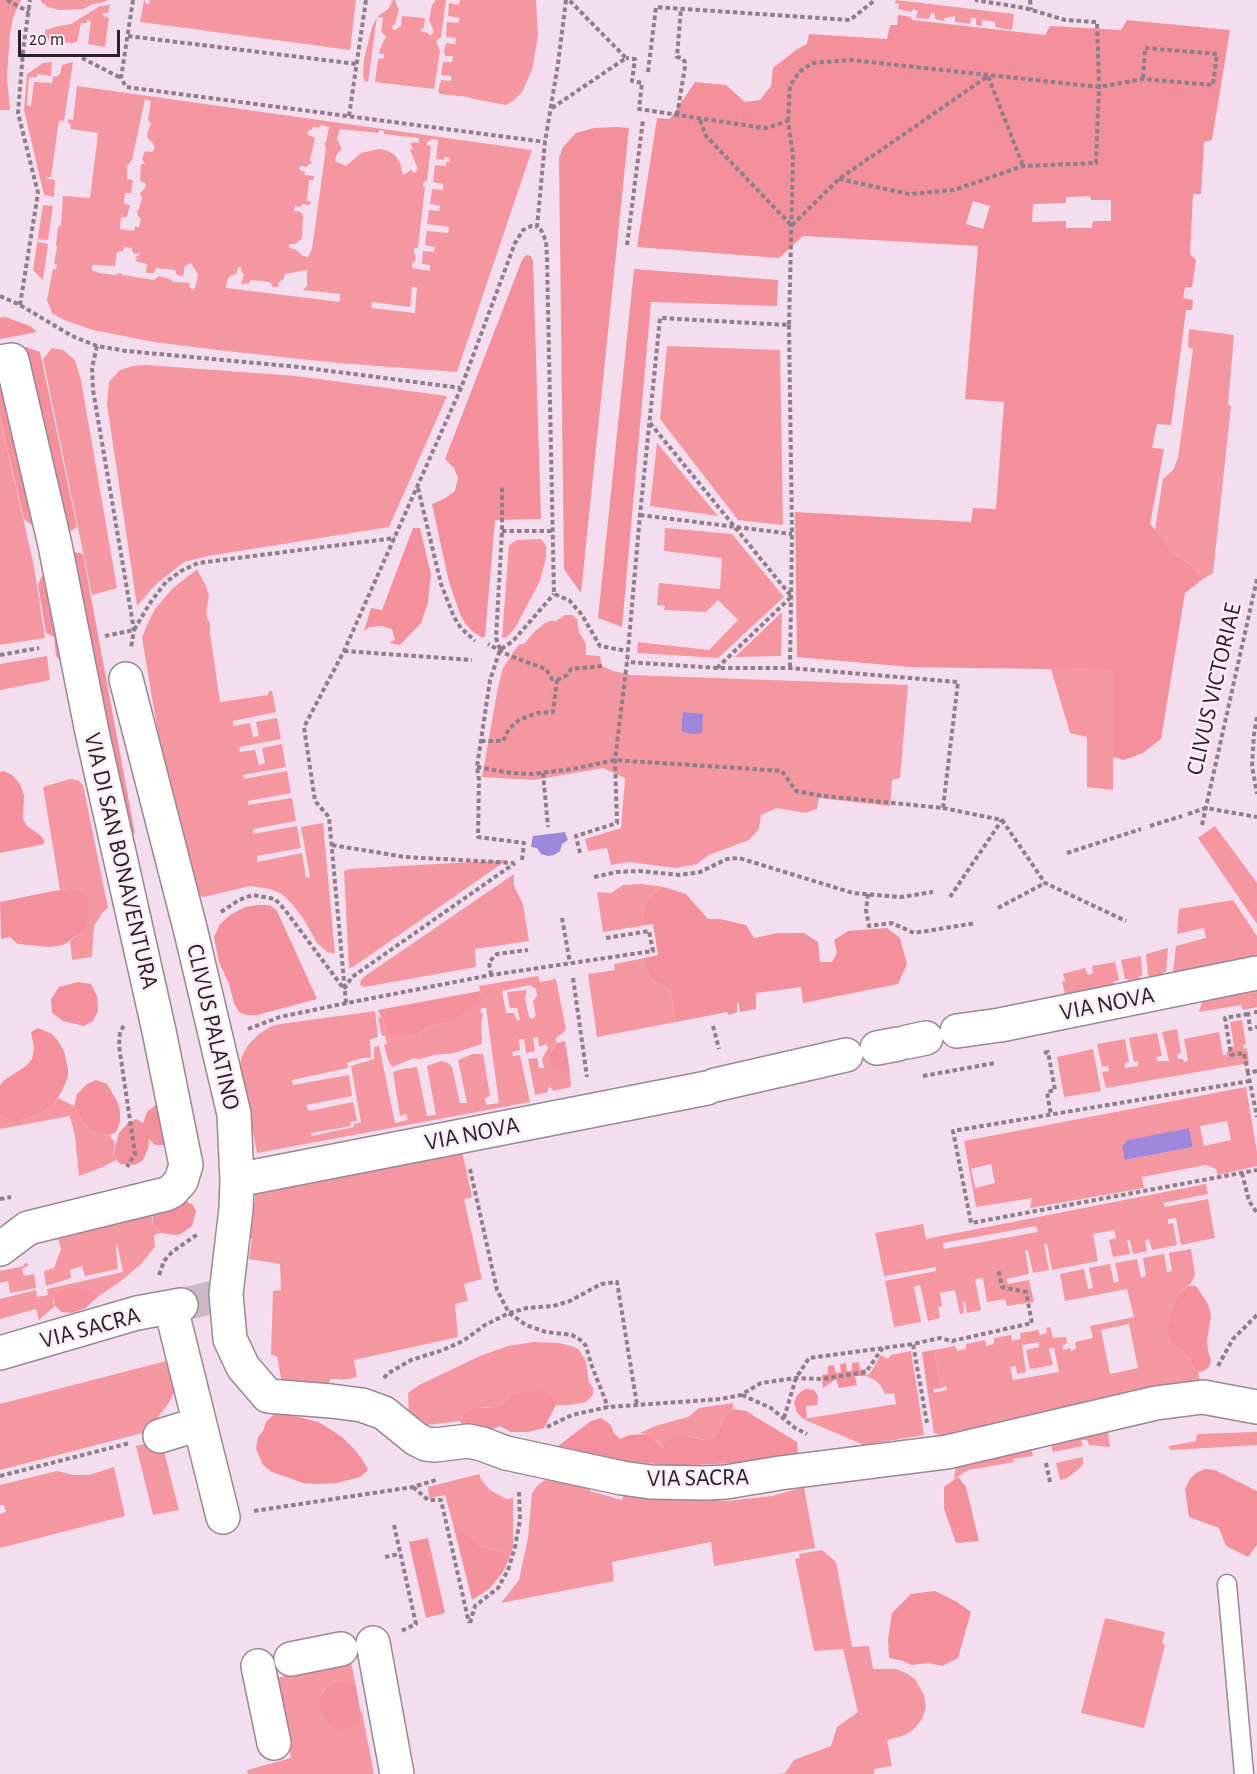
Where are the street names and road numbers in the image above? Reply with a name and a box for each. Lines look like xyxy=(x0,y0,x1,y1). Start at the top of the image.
street label: CLIVUS VICTORIAE xyxy=(1180,600,1248,778)
street label: VIA DI SAN BONAVENTURA xyxy=(77,730,165,992)
street label: CLIVUS PALATINO xyxy=(180,941,246,1113)
street label: VIA NOVA xyxy=(1057,981,1157,1027)
street label: VIA NOVA xyxy=(422,1111,522,1157)
street label: VIA SACRA xyxy=(37,1301,143,1355)
street label: VIA SACRA xyxy=(647,1463,749,1493)

